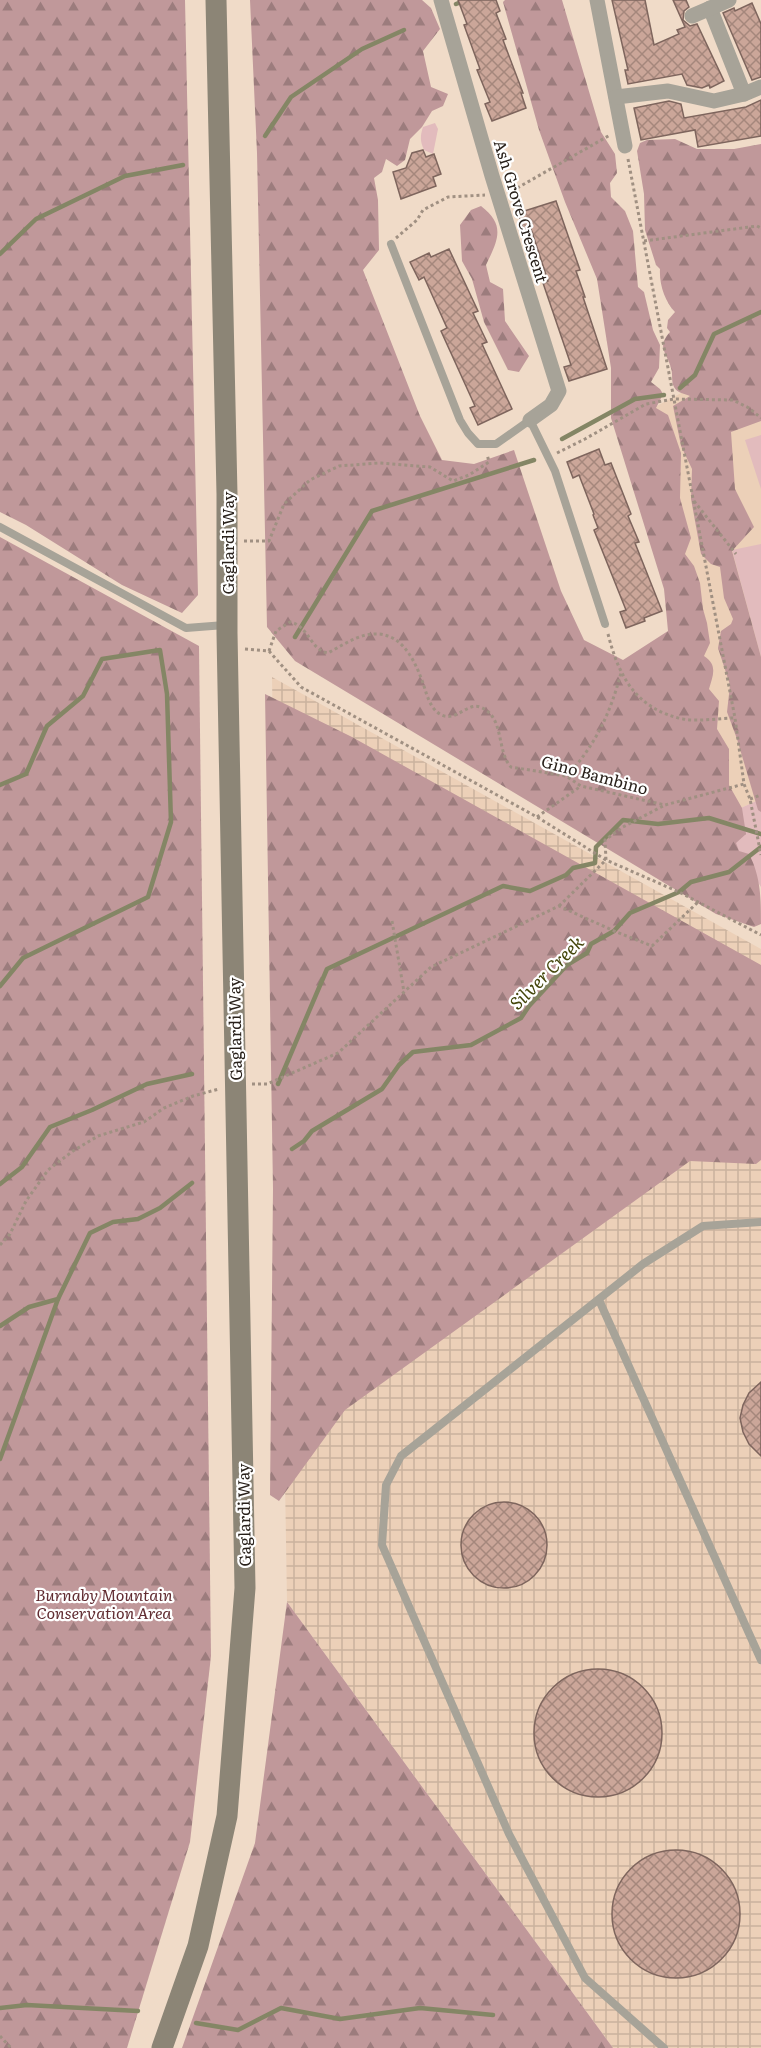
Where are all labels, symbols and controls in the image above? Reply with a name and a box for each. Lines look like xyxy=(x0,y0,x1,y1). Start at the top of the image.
street label: Ash Grove Crescent xyxy=(489,137,555,286)
street label: Gaglardi Way xyxy=(215,491,239,595)
street label: Gino Bambino xyxy=(539,748,651,800)
water label: Silver Creek xyxy=(503,929,589,1015)
street label: Gaglardi Way xyxy=(221,976,247,1081)
street label: Gaglardi Way xyxy=(230,1462,256,1567)
park label: Burnaby Mountain Conservation Area xyxy=(35,1582,173,1624)

